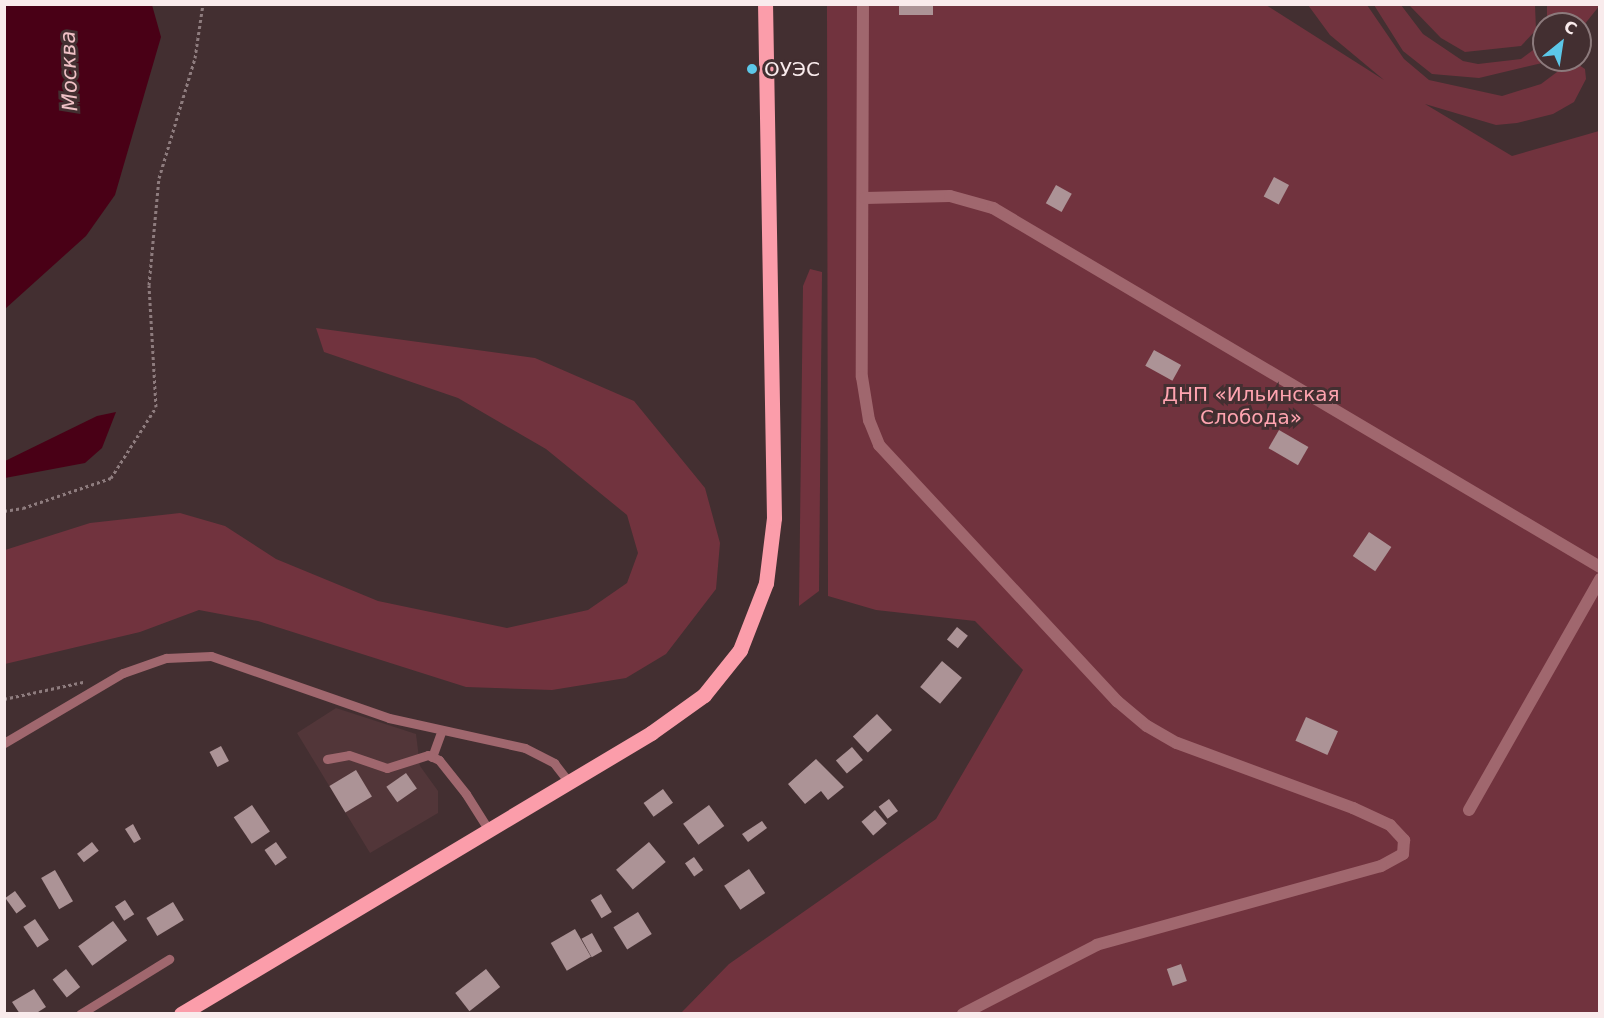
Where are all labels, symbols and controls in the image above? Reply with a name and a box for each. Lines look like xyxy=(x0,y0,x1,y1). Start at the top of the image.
north arrow xyxy=(1532,12,1592,72)
text: С xyxy=(1560,17,1580,39)
water label: Москва xyxy=(55,30,83,112)
place label: ОУЭС xyxy=(764,57,820,81)
marker: ОУЭС xyxy=(745,62,759,76)
park label: ДНП «Ильинская Слобода» xyxy=(1162,382,1340,429)

